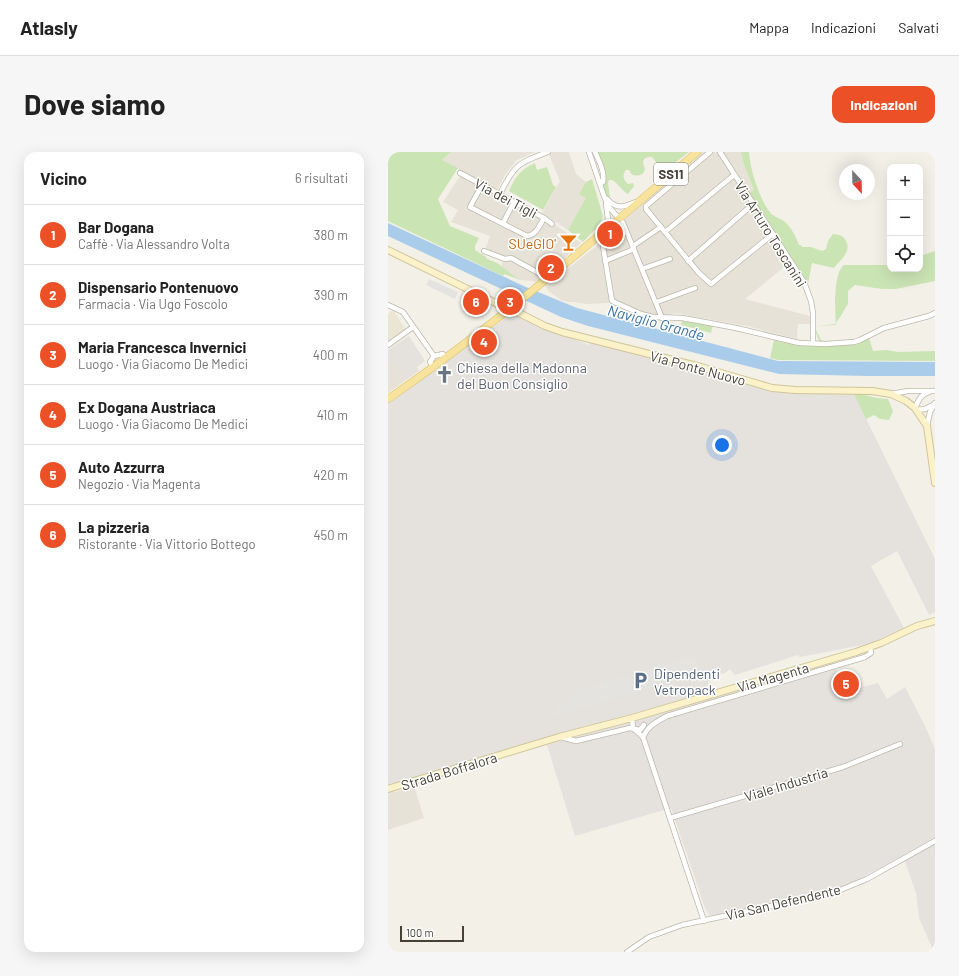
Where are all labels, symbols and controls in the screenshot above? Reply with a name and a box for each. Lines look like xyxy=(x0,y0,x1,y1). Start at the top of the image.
text: Atlasly xyxy=(20,16,78,39)
text: Mappa xyxy=(749,19,789,36)
text: Indicazioni xyxy=(811,19,876,36)
text: Salvati xyxy=(898,19,939,36)
button: Indicazioni xyxy=(832,86,935,123)
text: Dove siamo xyxy=(24,87,166,121)
road number: SS11 xyxy=(654,163,688,185)
north arrow xyxy=(839,164,875,200)
map controls xyxy=(887,164,923,272)
button: + xyxy=(887,164,923,200)
text: Vicino xyxy=(40,168,87,188)
text: 6 risultati xyxy=(295,170,348,186)
street label: Via dei Tigli xyxy=(472,174,540,222)
street label: Via Arturo Toscanini xyxy=(732,178,810,290)
button: − xyxy=(887,200,923,236)
text: Bar Dogana xyxy=(78,218,154,236)
pin: 1 xyxy=(597,219,623,249)
text: 1 xyxy=(51,227,55,243)
text: 380 m xyxy=(314,227,348,243)
bar icon: SUeGIO' xyxy=(559,233,579,253)
place label: SUeGIO' xyxy=(509,235,556,252)
text: Caffè · Via Alessandro Volta xyxy=(78,236,230,252)
button: locate xyxy=(887,236,923,272)
pin: 2 xyxy=(538,253,564,283)
text: Dispensario Pontenuovo xyxy=(78,278,239,296)
text: 2 xyxy=(49,287,57,303)
text: 390 m xyxy=(314,287,348,303)
pin: 6 xyxy=(463,287,489,317)
pin: 3 xyxy=(497,287,523,317)
text: Farmacia · Via Ugo Foscolo xyxy=(78,296,228,312)
water label: Naviglio Grande xyxy=(606,300,707,344)
pin: 4 xyxy=(471,327,497,357)
text: Maria Francesca Invernici xyxy=(78,338,246,356)
text: 3 xyxy=(49,347,57,363)
text: 400 m xyxy=(313,347,348,363)
street label: Via Ponte Nuovo xyxy=(648,347,748,389)
text: Luogo · Via Giacomo De Medici xyxy=(78,356,248,372)
place label: Chiesa della Madonna del Buon Consiglio xyxy=(457,359,587,392)
church icon: Chiesa della Madonna del Buon Consiglio xyxy=(434,365,454,385)
text: Ex Dogana Austriaca xyxy=(78,398,216,416)
text: 4 xyxy=(49,407,57,423)
text: 410 m xyxy=(317,407,348,423)
text: Luogo · Via Giacomo De Medici xyxy=(78,416,248,432)
your location xyxy=(712,435,732,455)
text: Auto Azzurra xyxy=(78,458,165,476)
text: 5 xyxy=(49,467,57,483)
text: 420 m xyxy=(313,467,348,483)
text: Negozio · Via Magenta xyxy=(78,476,200,492)
text: La pizzeria xyxy=(78,518,149,536)
text: 6 xyxy=(50,527,56,543)
text: 450 m xyxy=(313,527,348,543)
text: Ristorante · Via Vittorio Bottego xyxy=(78,536,256,552)
street label: Via Magenta xyxy=(735,659,811,695)
place label: Dipendenti Vetropack xyxy=(654,665,720,698)
pin: 5 xyxy=(833,669,859,699)
parking icon: Dipendenti Vetropack xyxy=(631,671,651,691)
street label: Strada Boffalora xyxy=(399,748,499,794)
street label: Viale Industria xyxy=(742,763,830,805)
street label: Via San Defendente xyxy=(724,880,842,924)
scale bar xyxy=(400,924,464,943)
text: 100 m xyxy=(406,926,434,939)

